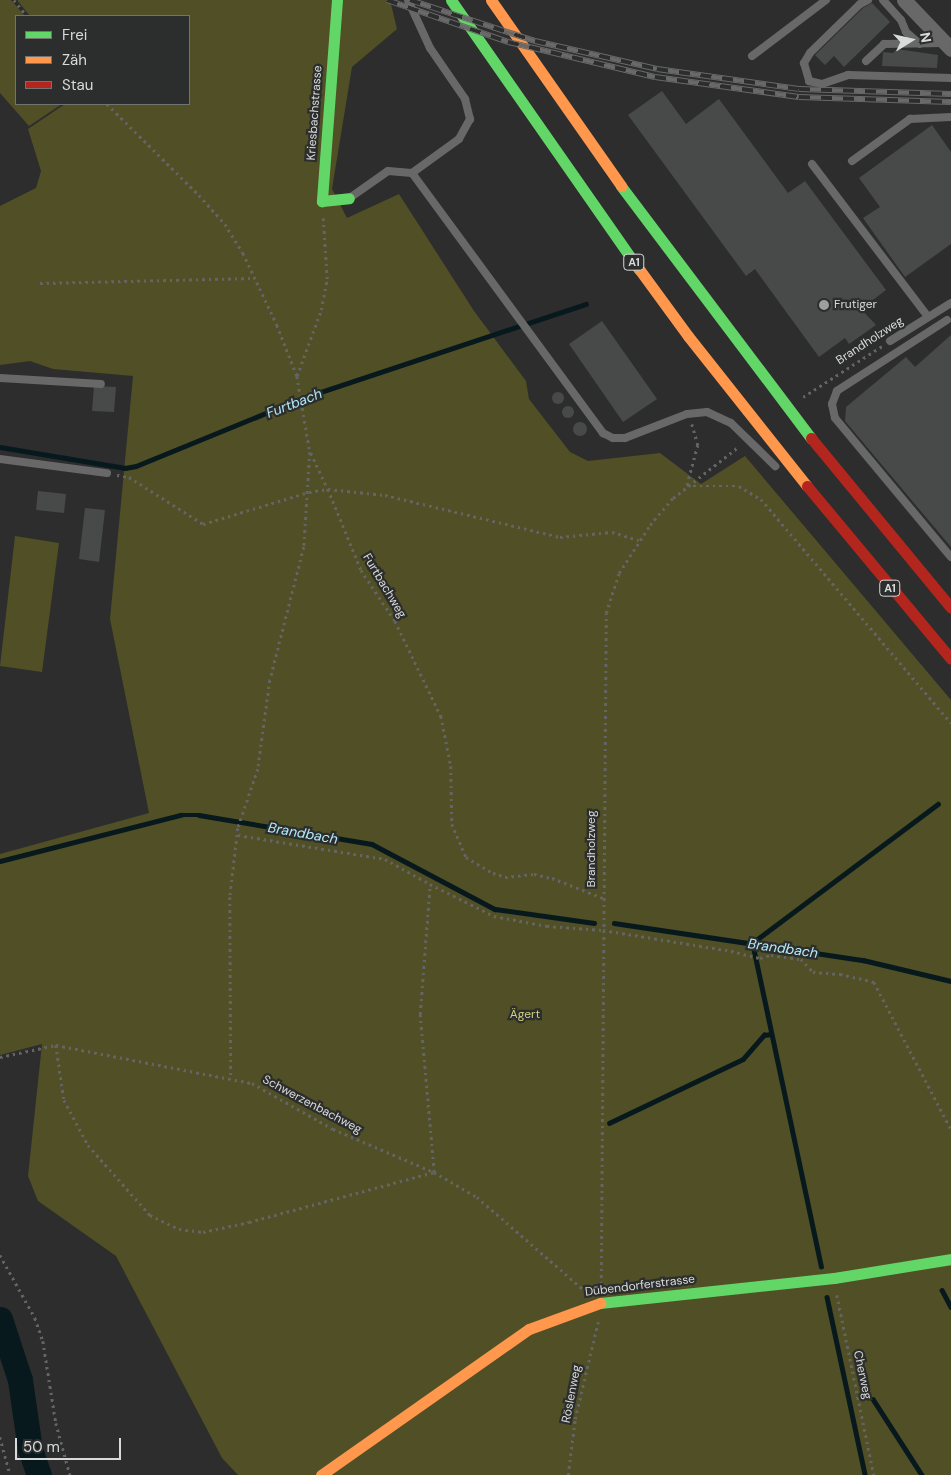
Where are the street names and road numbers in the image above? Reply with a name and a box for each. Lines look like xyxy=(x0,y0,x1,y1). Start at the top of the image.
street label: Kriesbachstrasse xyxy=(304,65,326,161)
road number: A1 xyxy=(623,253,645,270)
street label: Brandholzweg xyxy=(834,314,906,368)
street label: Furtbachweg xyxy=(359,551,409,621)
road number: A1 xyxy=(879,580,901,596)
street label: Brandholzweg xyxy=(585,810,599,888)
street label: Schwerzenbachweg xyxy=(260,1073,364,1137)
street label: Dübendorferstrasse xyxy=(584,1272,696,1300)
street label: Cherweg xyxy=(850,1349,874,1401)
street label: Röslenweg xyxy=(559,1364,585,1424)

